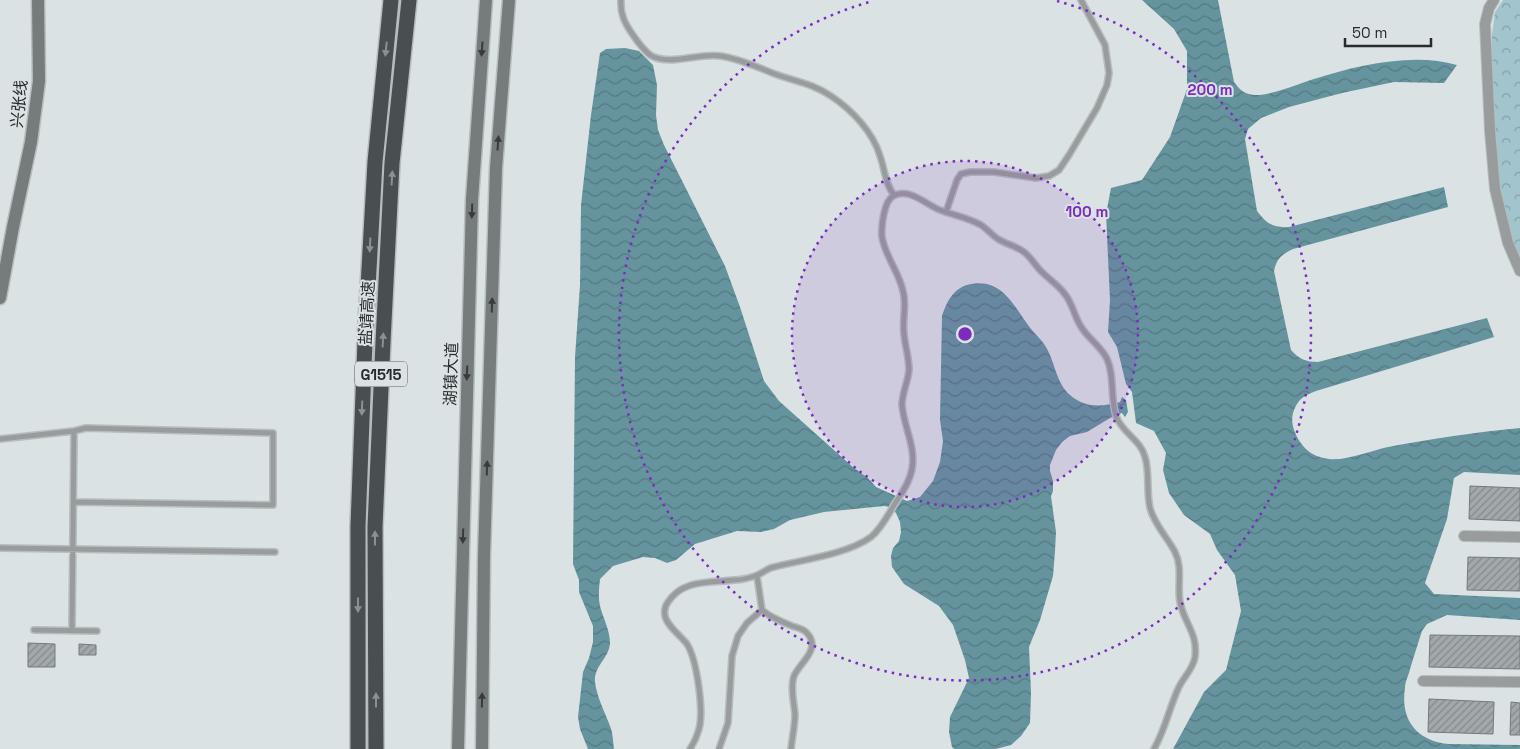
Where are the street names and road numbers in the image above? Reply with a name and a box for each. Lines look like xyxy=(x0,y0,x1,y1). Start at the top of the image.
street label: 兴张线 xyxy=(6,79,32,129)
street label: 盐靖高速 xyxy=(355,280,379,346)
street label: 湖镇大道 xyxy=(439,342,463,406)
road number: G1515 xyxy=(355,362,407,386)

